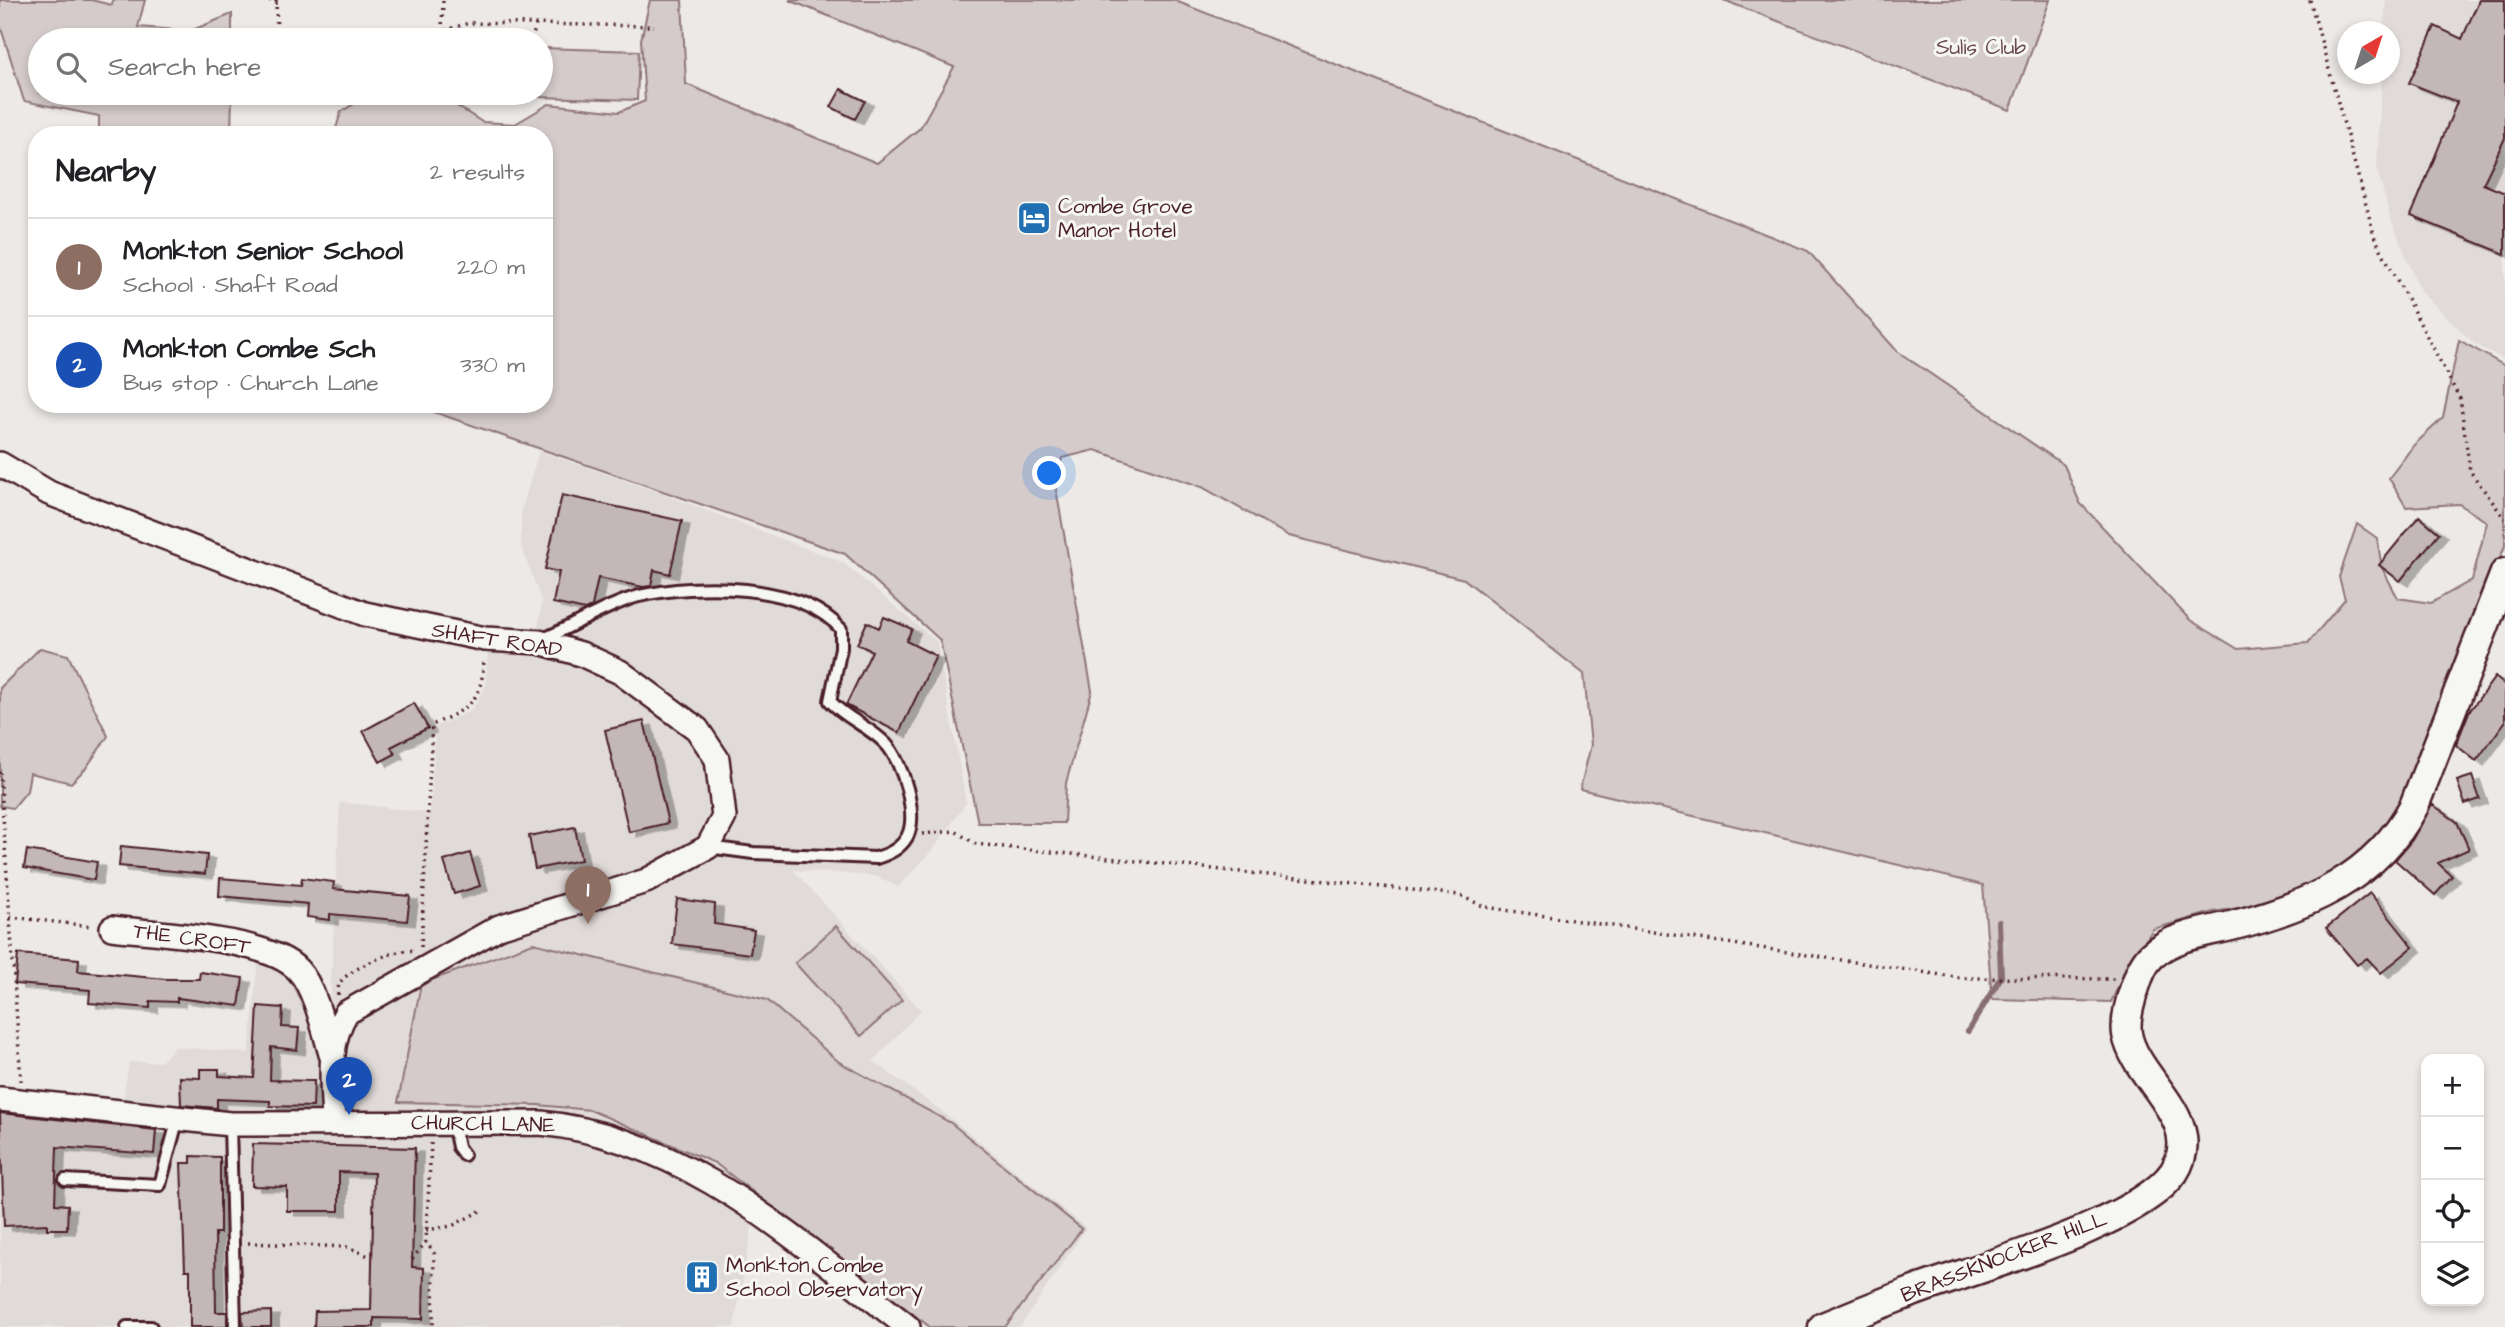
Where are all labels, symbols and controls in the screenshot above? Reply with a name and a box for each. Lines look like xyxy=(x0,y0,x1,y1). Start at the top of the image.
north arrow xyxy=(2337,21,2400,84)
search box xyxy=(28,28,553,105)
park label: Sulis Club xyxy=(1936,33,2026,62)
icon: search xyxy=(52,48,90,86)
text: Search here xyxy=(108,49,261,85)
text: Nearby xyxy=(56,151,156,193)
text: 2 results xyxy=(430,156,525,188)
place label: Combe Grove Manor Hotel xyxy=(1058,192,1193,245)
hotel icon: Combe Grove Manor Hotel xyxy=(1015,199,1053,237)
text: Monkton Senior School xyxy=(123,233,403,269)
text: 1 xyxy=(78,251,80,283)
text: 220 m xyxy=(457,251,525,283)
text: School · Shaft Road xyxy=(123,269,338,301)
text: Monkton Combe Sch xyxy=(123,331,375,367)
text: 2 xyxy=(72,349,86,381)
text: 330 m xyxy=(460,349,525,381)
text: Bus stop · Church Lane xyxy=(123,367,379,399)
your location xyxy=(1032,456,1066,490)
street label: SHAFT ROAD xyxy=(430,615,565,665)
pin: 1 xyxy=(565,866,611,924)
street label: THE CROFT xyxy=(131,916,253,962)
map controls xyxy=(2421,1054,2484,1306)
button: + xyxy=(2421,1054,2484,1117)
pin: 2 xyxy=(326,1057,372,1115)
street label: CHURCH LANE xyxy=(411,1108,556,1140)
button: − xyxy=(2421,1117,2484,1180)
button: locate xyxy=(2421,1180,2484,1243)
street label: BRASSKNOCKER HILL xyxy=(1897,1204,2112,1310)
button: layers xyxy=(2421,1243,2484,1306)
place label: Monkton Combe School Observatory xyxy=(726,1251,923,1306)
building icon: Monkton Combe School Observatory xyxy=(683,1258,721,1296)

